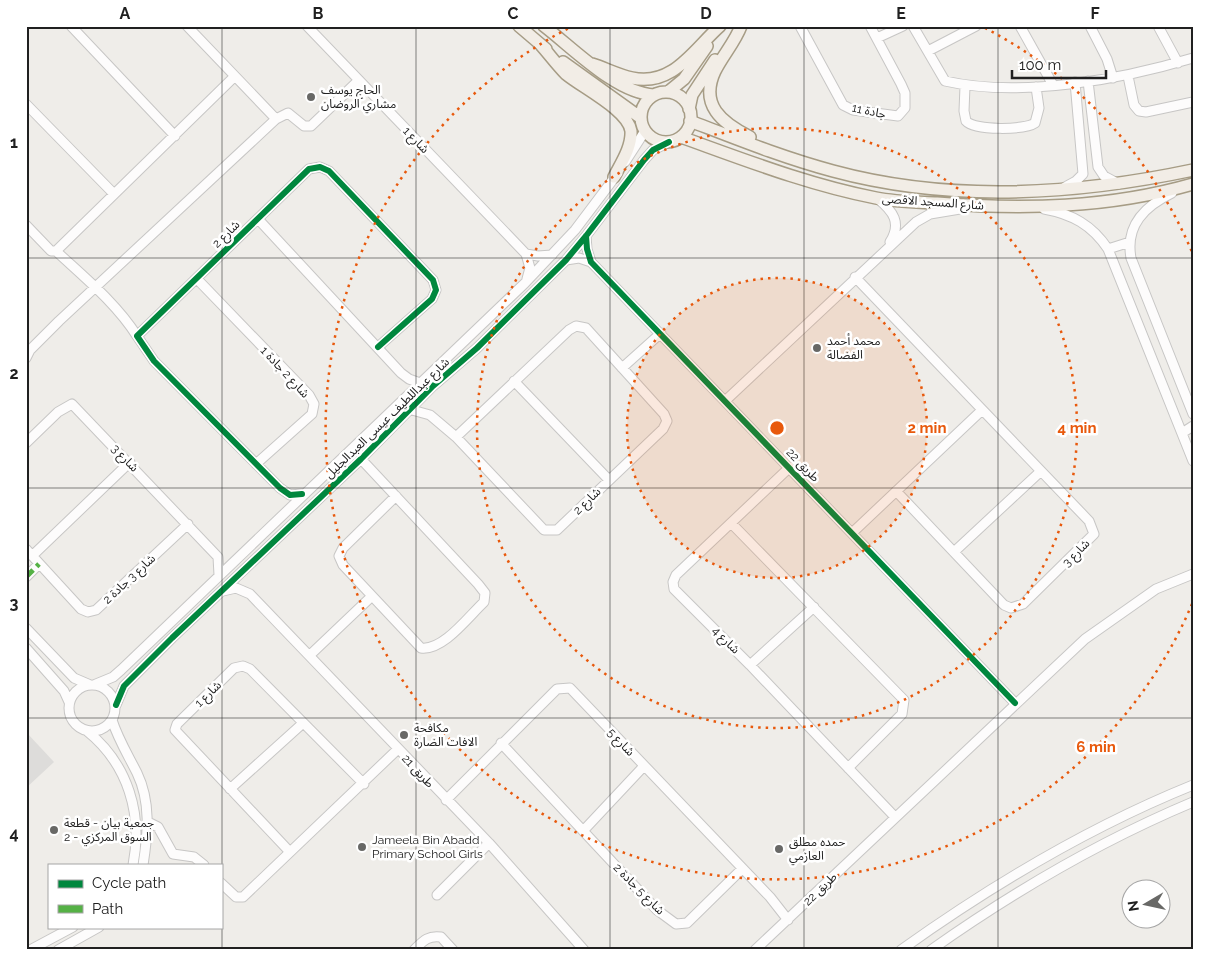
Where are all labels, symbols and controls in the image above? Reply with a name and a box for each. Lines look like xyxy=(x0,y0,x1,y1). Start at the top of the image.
text: A xyxy=(120,4,131,23)
text: B xyxy=(313,4,324,23)
text: C xyxy=(508,4,519,23)
text: D xyxy=(700,4,712,23)
text: E xyxy=(896,4,906,23)
text: F xyxy=(1090,4,1100,23)
scale bar xyxy=(1012,48,1105,80)
text: 100 m xyxy=(1019,56,1061,74)
place label: الحاج يوسف مشاري الروضان xyxy=(321,83,396,114)
marker: الحاج يوسف مشاري الروضان xyxy=(305,91,317,103)
street label: جادة 11 xyxy=(851,101,887,121)
street label: شارع 1 xyxy=(399,124,432,158)
text: 1 xyxy=(10,133,18,152)
street label: شارع المسجد الاقصى xyxy=(881,191,984,215)
street label: شارع 2 xyxy=(209,217,244,252)
place label: محمد أحمد الفضالة xyxy=(827,333,881,362)
marker: محمد أحمد الفضالة xyxy=(811,342,823,354)
street label: شارع 2 جادة 1 xyxy=(256,343,312,402)
street label: شارع عبداللطيف عيسى العبدالجليل xyxy=(322,355,454,483)
text: 2 xyxy=(9,364,19,383)
centre of rings xyxy=(768,419,786,437)
text: 2 min xyxy=(908,419,946,437)
text: 4 min xyxy=(1057,419,1097,437)
street label: شارع 3 xyxy=(107,441,141,476)
street label: طريق 22 xyxy=(783,445,822,485)
street label: شارع 2 xyxy=(570,485,605,519)
street label: شارع 3 xyxy=(1059,536,1094,571)
street label: شارع 3 جادة 2 xyxy=(100,551,159,608)
text: 3 xyxy=(10,594,19,613)
street label: شارع 4 xyxy=(708,623,743,658)
street label: شارع 1 xyxy=(192,678,226,711)
place label: مكافحة الافات الضارة xyxy=(414,721,477,749)
street label: شارع 5 xyxy=(603,725,637,760)
marker: مكافحة الافات الضارة xyxy=(398,729,410,741)
text: 6 min xyxy=(1076,738,1116,756)
street label: طريق 21 xyxy=(398,752,437,791)
place label: جمعية بيان - قطعة 2 - السوق المركزي xyxy=(64,816,154,847)
text: 4 xyxy=(9,824,19,843)
marker: جمعية بيان - قطعة 2 - السوق المركزي xyxy=(48,824,60,836)
place label: Jameela Bin Abadd Primary School Girls xyxy=(372,833,483,861)
place label: حمده مطلق العازمي xyxy=(789,835,845,866)
marker: Jameela Bin Abadd Primary School Girls xyxy=(356,841,368,853)
marker: حمده مطلق العازمي xyxy=(773,843,785,855)
street label: شارع 5 جادة 2 xyxy=(609,861,667,919)
legend xyxy=(48,864,222,928)
street label: طريق 22 xyxy=(800,870,840,909)
text: Cycle path xyxy=(92,874,166,892)
north arrow xyxy=(1122,878,1172,928)
text: Path xyxy=(92,900,123,918)
text: N xyxy=(1124,900,1142,913)

